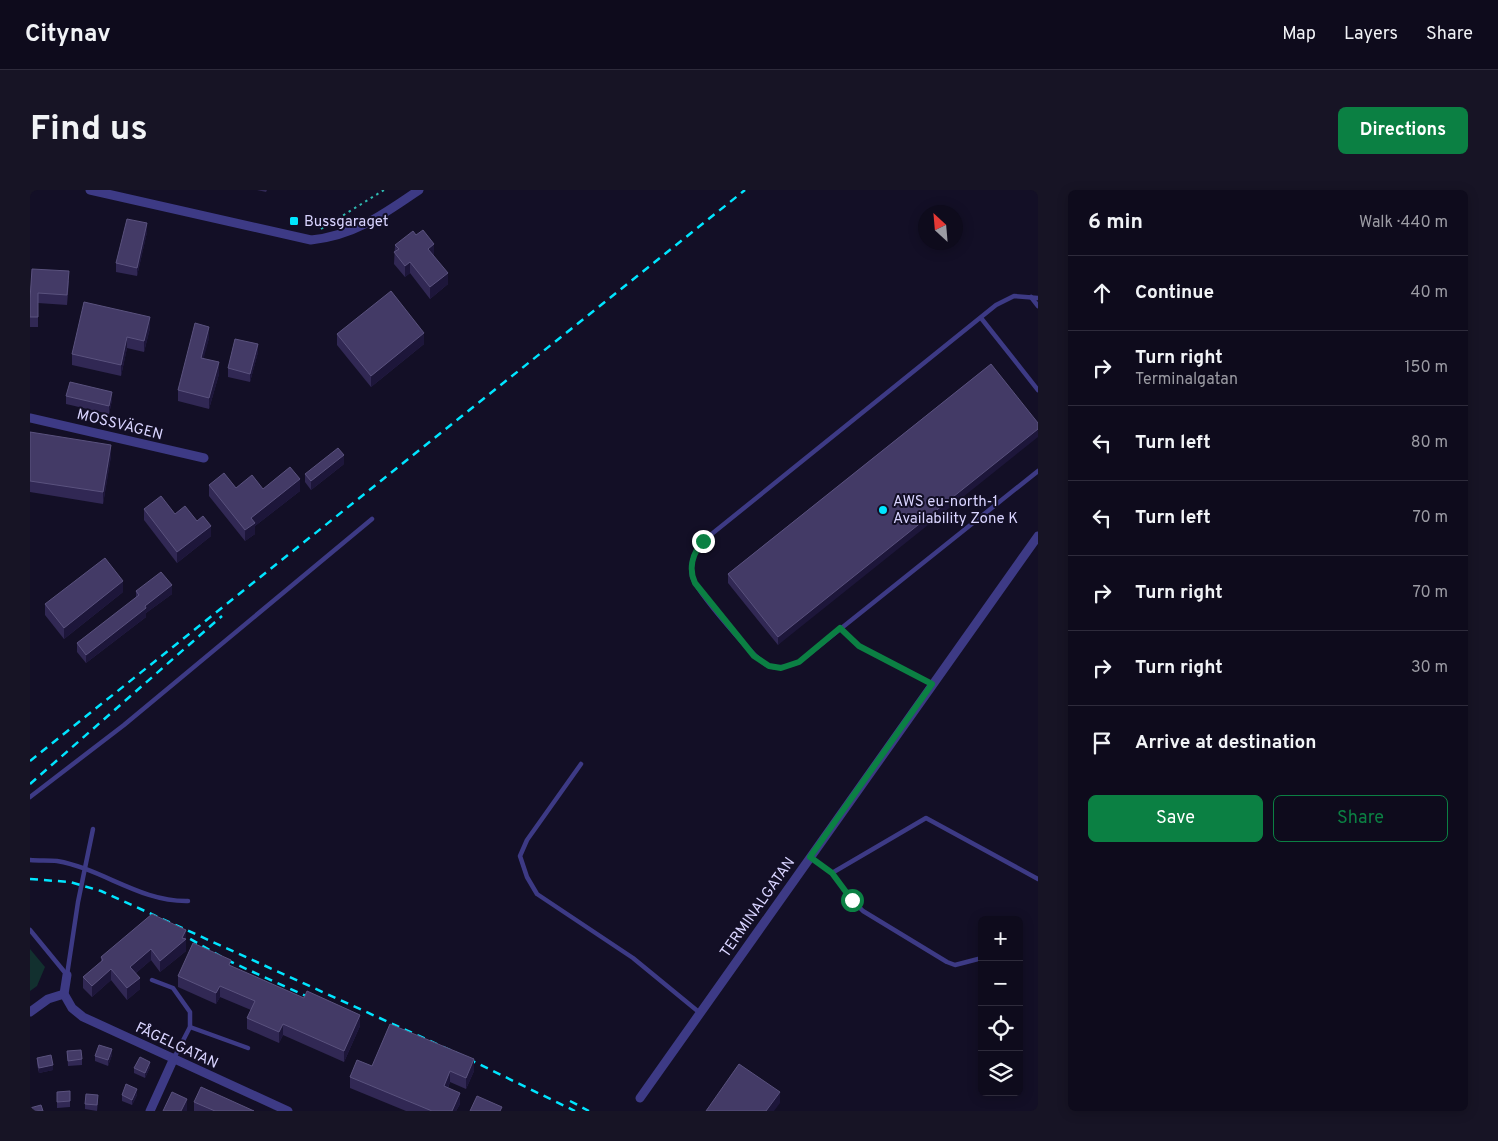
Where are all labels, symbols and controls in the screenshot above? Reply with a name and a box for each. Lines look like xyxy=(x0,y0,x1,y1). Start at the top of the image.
text: Citynav xyxy=(25,20,111,50)
text: Map xyxy=(1282,23,1316,46)
text: Layers xyxy=(1344,23,1398,46)
text: Share xyxy=(1426,23,1473,46)
button: Directions xyxy=(1338,107,1468,154)
text: Find us xyxy=(30,108,148,152)
north arrow xyxy=(918,205,963,250)
text: 6 min xyxy=(1088,209,1143,236)
place label: Bussgaraget xyxy=(304,213,388,232)
text: Walk · 440 m xyxy=(1359,213,1448,233)
marker: Bussgaraget xyxy=(288,215,300,227)
icon: ahead xyxy=(1088,279,1116,307)
text: Continue xyxy=(1135,281,1214,305)
text: 40 m xyxy=(1410,283,1448,303)
text: Turn right xyxy=(1135,346,1223,370)
icon: right xyxy=(1088,354,1116,382)
text: 150 m xyxy=(1405,358,1448,378)
text: Terminalgatan xyxy=(1135,370,1238,390)
street label: MOSSVÄGEN xyxy=(75,405,165,445)
icon: left xyxy=(1088,429,1116,457)
text: Turn left xyxy=(1135,431,1211,455)
text: 80 m xyxy=(1411,433,1448,453)
place label: AWS eu-north-1 Availability Zone K xyxy=(893,493,1018,529)
marker: AWS eu-north-1 Availability Zone K xyxy=(877,504,889,516)
icon: left xyxy=(1088,504,1116,532)
text: Turn left xyxy=(1135,506,1211,530)
text: 70 m xyxy=(1413,508,1448,528)
route end xyxy=(692,530,715,553)
icon: right xyxy=(1088,579,1116,607)
text: Turn right xyxy=(1135,581,1223,605)
text: 70 m xyxy=(1413,583,1448,603)
icon: right xyxy=(1088,654,1116,682)
text: Turn right xyxy=(1135,656,1223,680)
text: 30 m xyxy=(1411,658,1448,678)
icon: arrive xyxy=(1088,729,1116,757)
text: Arrive at destination xyxy=(1135,731,1316,755)
button: Save xyxy=(1088,795,1263,842)
button: Share xyxy=(1273,795,1448,842)
street label: TERMINALGATAN xyxy=(717,854,800,962)
route start xyxy=(841,889,864,912)
map controls xyxy=(978,916,1023,1096)
button: + xyxy=(978,916,1023,961)
button: − xyxy=(978,961,1023,1006)
button: locate xyxy=(978,1006,1023,1051)
street label: FÅGELGATAN xyxy=(132,1019,221,1074)
button: layers xyxy=(978,1051,1023,1096)

